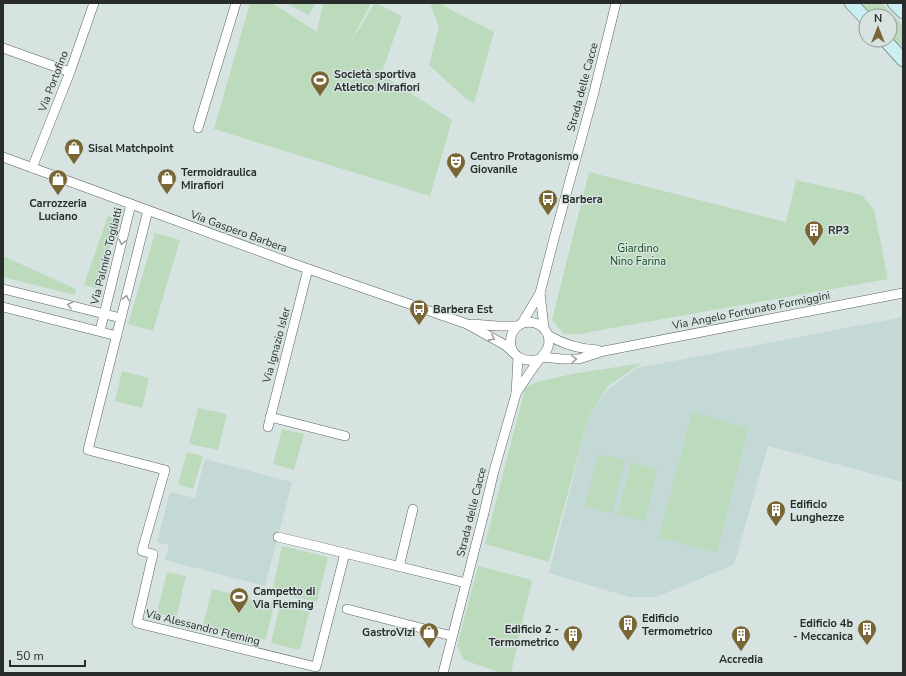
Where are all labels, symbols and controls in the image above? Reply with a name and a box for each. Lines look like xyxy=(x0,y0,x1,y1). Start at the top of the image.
north arrow xyxy=(858,8,898,48)
text: N xyxy=(874,11,882,26)
street label: Strada delle Cacce xyxy=(563,41,602,133)
street label: Via Portofino xyxy=(35,49,72,115)
place label: Società sportiva Atletico Mirafiori xyxy=(334,67,420,95)
sports icon: Società sportiva Atletico Mirafiori xyxy=(309,69,331,97)
shop icon: Sisal Matchpoint xyxy=(63,137,85,165)
place label: Sisal Matchpoint xyxy=(88,141,174,156)
place label: Centro Protagonismo Giovanile xyxy=(470,149,579,177)
theatre icon: Centro Protagonismo Giovanile xyxy=(445,151,467,179)
place label: Termoidraulica Mirafiori xyxy=(181,165,257,193)
shop icon: Termoidraulica Mirafiori xyxy=(156,167,178,195)
shop icon: Carrozzeria Luciano xyxy=(47,168,69,196)
bus stop icon: Barbera xyxy=(537,188,559,216)
place label: Barbera xyxy=(562,192,603,207)
place label: Carrozzeria Luciano xyxy=(29,196,87,224)
street label: Via Palmiro Togliatti xyxy=(87,206,126,307)
street label: Via Gaspero Barbera xyxy=(187,207,290,256)
building icon: RP3 xyxy=(803,219,825,247)
place label: RP3 xyxy=(828,223,849,238)
one-way arrow xyxy=(118,239,126,245)
park label: Giardino Nino Farina xyxy=(610,241,666,269)
street label: Via Angelo Fortunato Formiggini xyxy=(670,288,831,333)
one-way arrow xyxy=(121,294,130,301)
bus stop icon: Barbera Est xyxy=(408,298,430,326)
one-way arrow xyxy=(66,302,73,310)
place label: Barbera Est xyxy=(433,302,494,317)
street label: Via Ignazio Isler xyxy=(259,306,294,386)
one-way arrow xyxy=(488,333,495,340)
one-way arrow xyxy=(571,355,577,363)
street label: Strada delle Cacce xyxy=(453,466,490,558)
place label: Edificio Lunghezze xyxy=(790,497,844,525)
building icon: Edificio Lunghezze xyxy=(765,499,787,527)
place label: Campetto di Via Fleming xyxy=(252,584,315,612)
sports icon: Campetto di Via Fleming xyxy=(228,586,250,614)
street label: Via Alessandro Fleming xyxy=(143,606,262,649)
place label: Edificio Termometrico xyxy=(642,611,713,639)
building icon: Edificio Termometrico xyxy=(617,613,639,641)
place label: Edificio 4b - Meccanica xyxy=(793,616,853,644)
building icon: Edificio 4b - Meccanica xyxy=(856,618,878,646)
shop icon: GastroVizi xyxy=(418,621,440,649)
place label: Edificio 2 - Termometrico xyxy=(488,622,559,650)
building icon: Edificio 2 - Termometrico xyxy=(562,624,584,652)
building icon: Accredia xyxy=(730,624,752,652)
place label: GastroVizi xyxy=(362,625,415,640)
scale bar xyxy=(10,642,85,668)
text: 50 m xyxy=(16,648,44,664)
place label: Accredia xyxy=(719,652,763,667)

